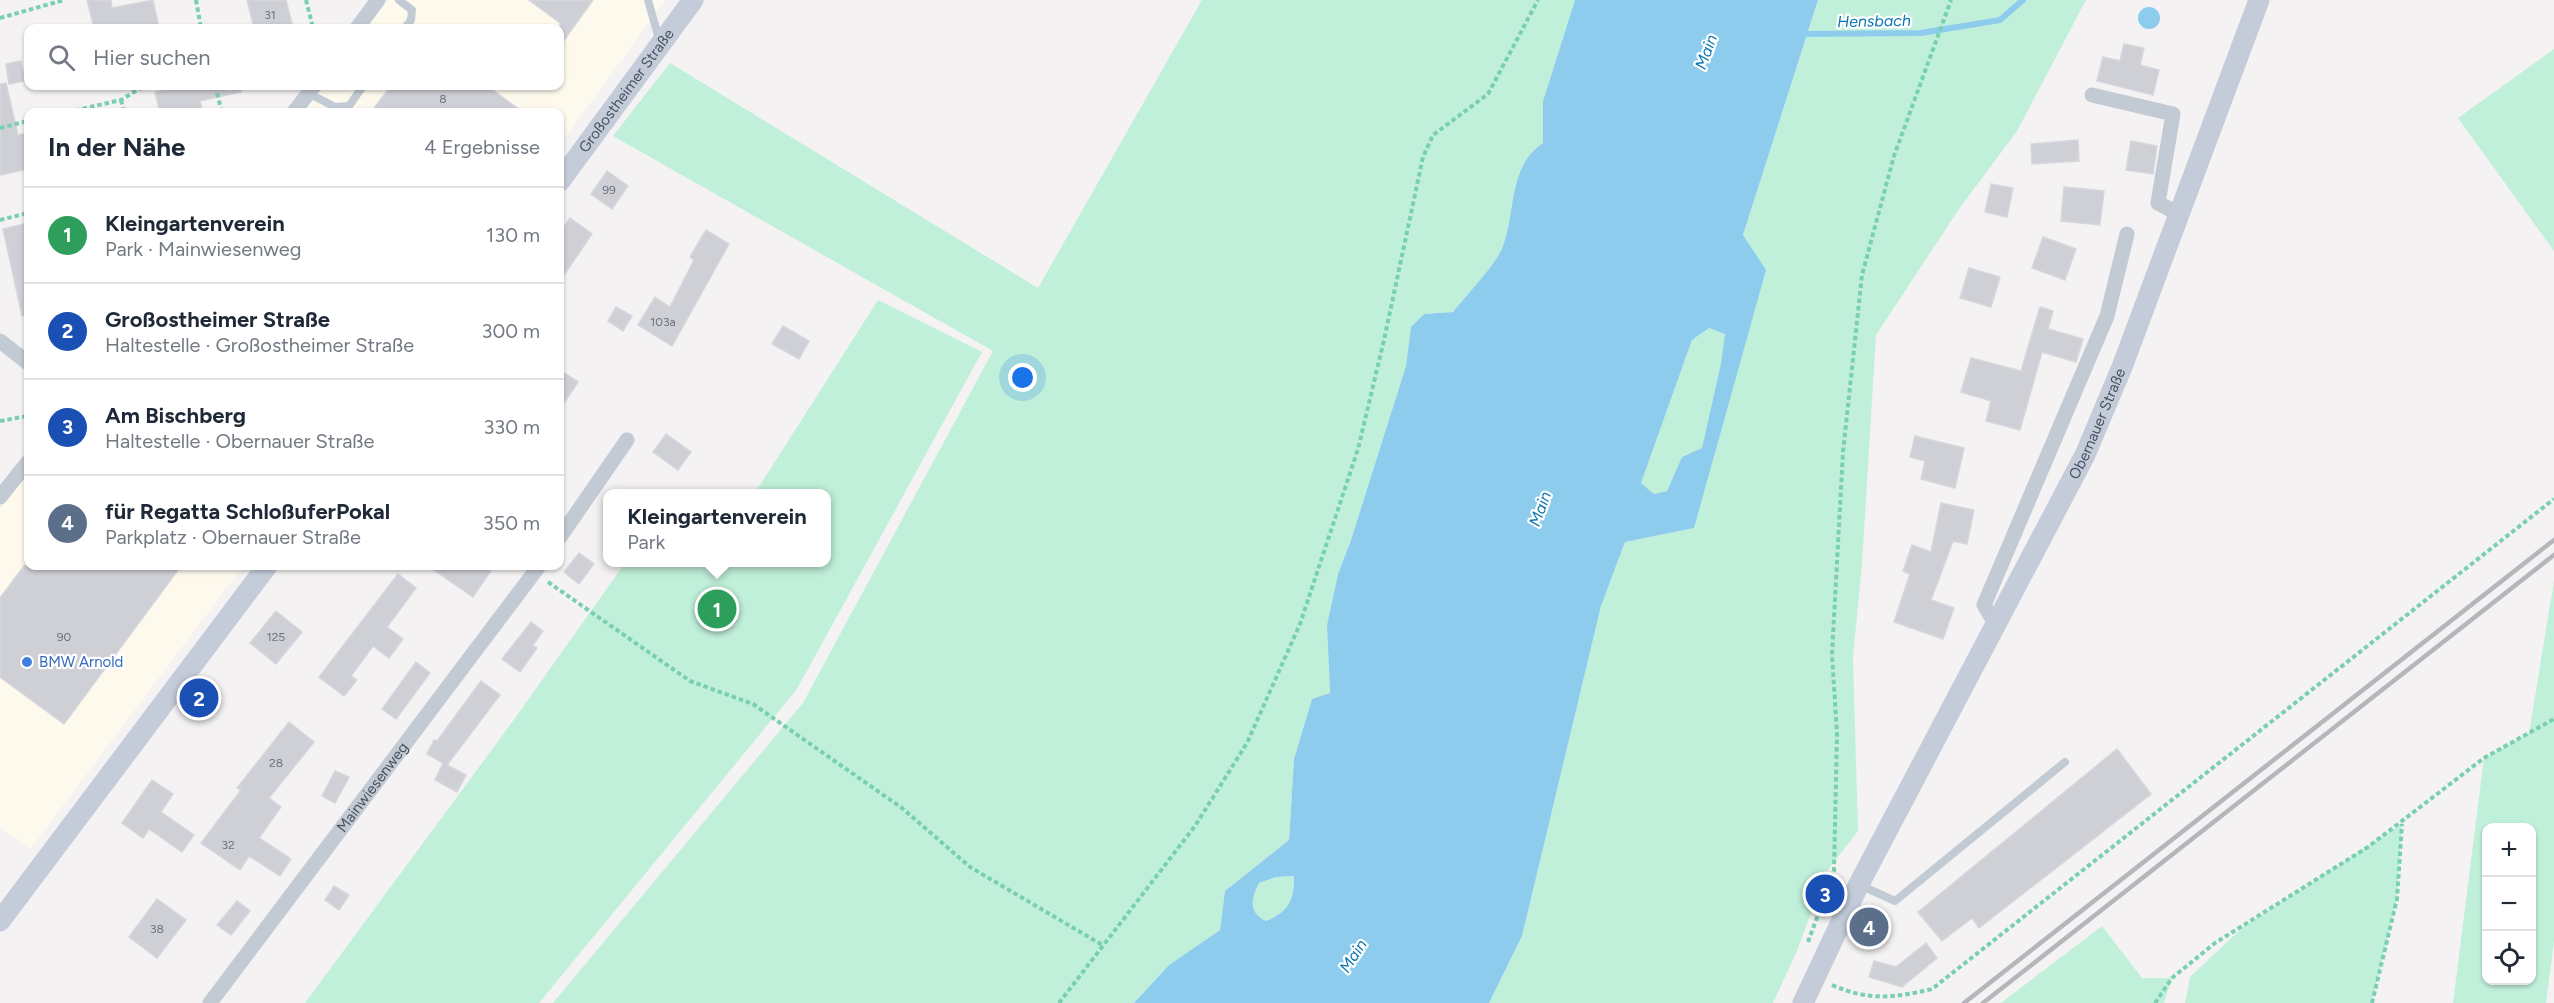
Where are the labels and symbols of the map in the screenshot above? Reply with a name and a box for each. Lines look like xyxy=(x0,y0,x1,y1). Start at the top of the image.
house number: 31 xyxy=(264,8,276,22)
water label: Hensbach xyxy=(1837,11,1911,31)
street label: Großostheimer Straße xyxy=(575,25,678,156)
water label: Main xyxy=(1691,32,1721,72)
house number: 8 xyxy=(439,92,447,106)
house number: 99 xyxy=(602,183,616,197)
house number: 103a xyxy=(650,315,676,329)
your location xyxy=(1008,363,1037,392)
street label: Obernauer Straße xyxy=(2065,366,2129,482)
water label: Main xyxy=(1525,489,1555,529)
pin: 1 xyxy=(698,586,736,632)
house number: 90 xyxy=(57,630,72,644)
house number: 125 xyxy=(267,630,285,644)
place label: BMW Arnold xyxy=(39,653,123,671)
marker: BMW Arnold xyxy=(20,655,34,669)
pin: 2 xyxy=(180,676,218,720)
street label: Mainwiesenweg xyxy=(333,739,412,836)
house number: 28 xyxy=(269,756,283,770)
house number: 32 xyxy=(221,838,235,852)
pin: 3 xyxy=(1806,872,1844,916)
pin: 4 xyxy=(1850,904,1888,950)
house number: 38 xyxy=(150,922,164,936)
water label: Main xyxy=(1335,936,1371,976)

